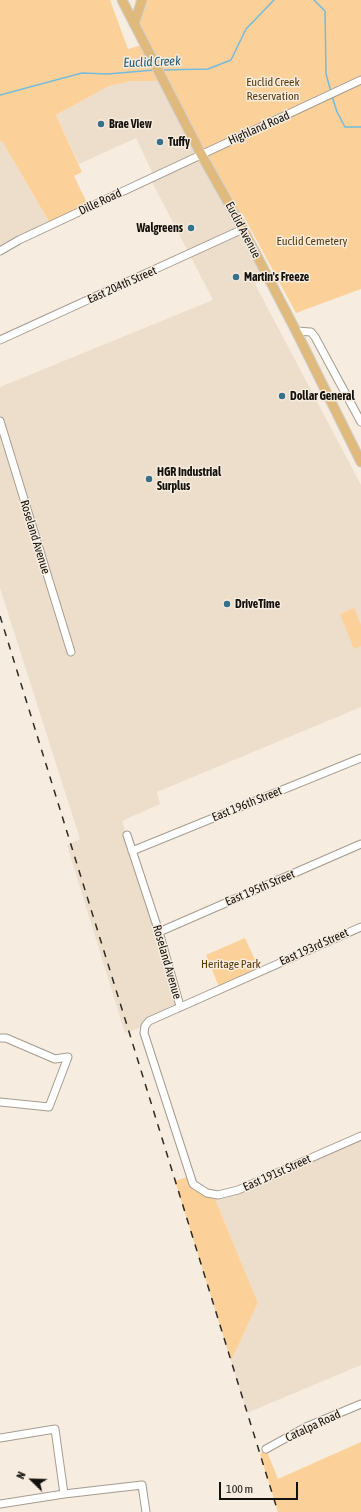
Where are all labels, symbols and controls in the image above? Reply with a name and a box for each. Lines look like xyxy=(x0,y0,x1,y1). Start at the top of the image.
water label: Euclid Creek xyxy=(123,53,181,71)
park label: Euclid Creek Reservation xyxy=(246,75,300,103)
street label: Highland Road xyxy=(226,108,292,148)
place label: Brae View xyxy=(109,117,152,131)
marker: Brae View xyxy=(96,119,106,129)
place label: Tuffy xyxy=(168,135,190,149)
marker: Tuffy xyxy=(155,137,165,147)
street label: Dille Road xyxy=(76,186,124,218)
street label: Euclid Avenue xyxy=(222,199,264,261)
place label: Walgreens xyxy=(136,221,183,235)
marker: Walgreens xyxy=(186,223,196,233)
park label: Euclid Cemetery xyxy=(277,234,347,248)
street label: East 204th Street xyxy=(85,263,159,307)
place label: Martin's Freeze xyxy=(244,270,309,284)
marker: Martin's Freeze xyxy=(231,272,241,282)
place label: Dollar General xyxy=(290,389,355,403)
marker: Dollar General xyxy=(277,391,287,401)
place label: HGR Industrial Surplus xyxy=(157,465,221,493)
marker: HGR Industrial Surplus xyxy=(144,474,154,484)
street label: Roseland Avenue xyxy=(17,498,53,576)
place label: DriveTime xyxy=(235,597,280,611)
marker: DriveTime xyxy=(222,599,232,609)
street label: East 196th Street xyxy=(210,783,284,825)
street label: East 195th Street xyxy=(223,867,297,909)
street label: Roseland Avenue xyxy=(150,923,184,1001)
street label: East 193rd Street xyxy=(277,925,351,969)
park label: Heritage Park xyxy=(201,957,261,971)
street label: East 191st Street xyxy=(241,1152,313,1194)
street label: Catalpa Road xyxy=(283,1407,343,1445)
north arrow xyxy=(12,1460,52,1500)
text: N xyxy=(14,1470,28,1481)
scale bar xyxy=(221,1474,300,1500)
text: 100 m xyxy=(226,1482,253,1496)

